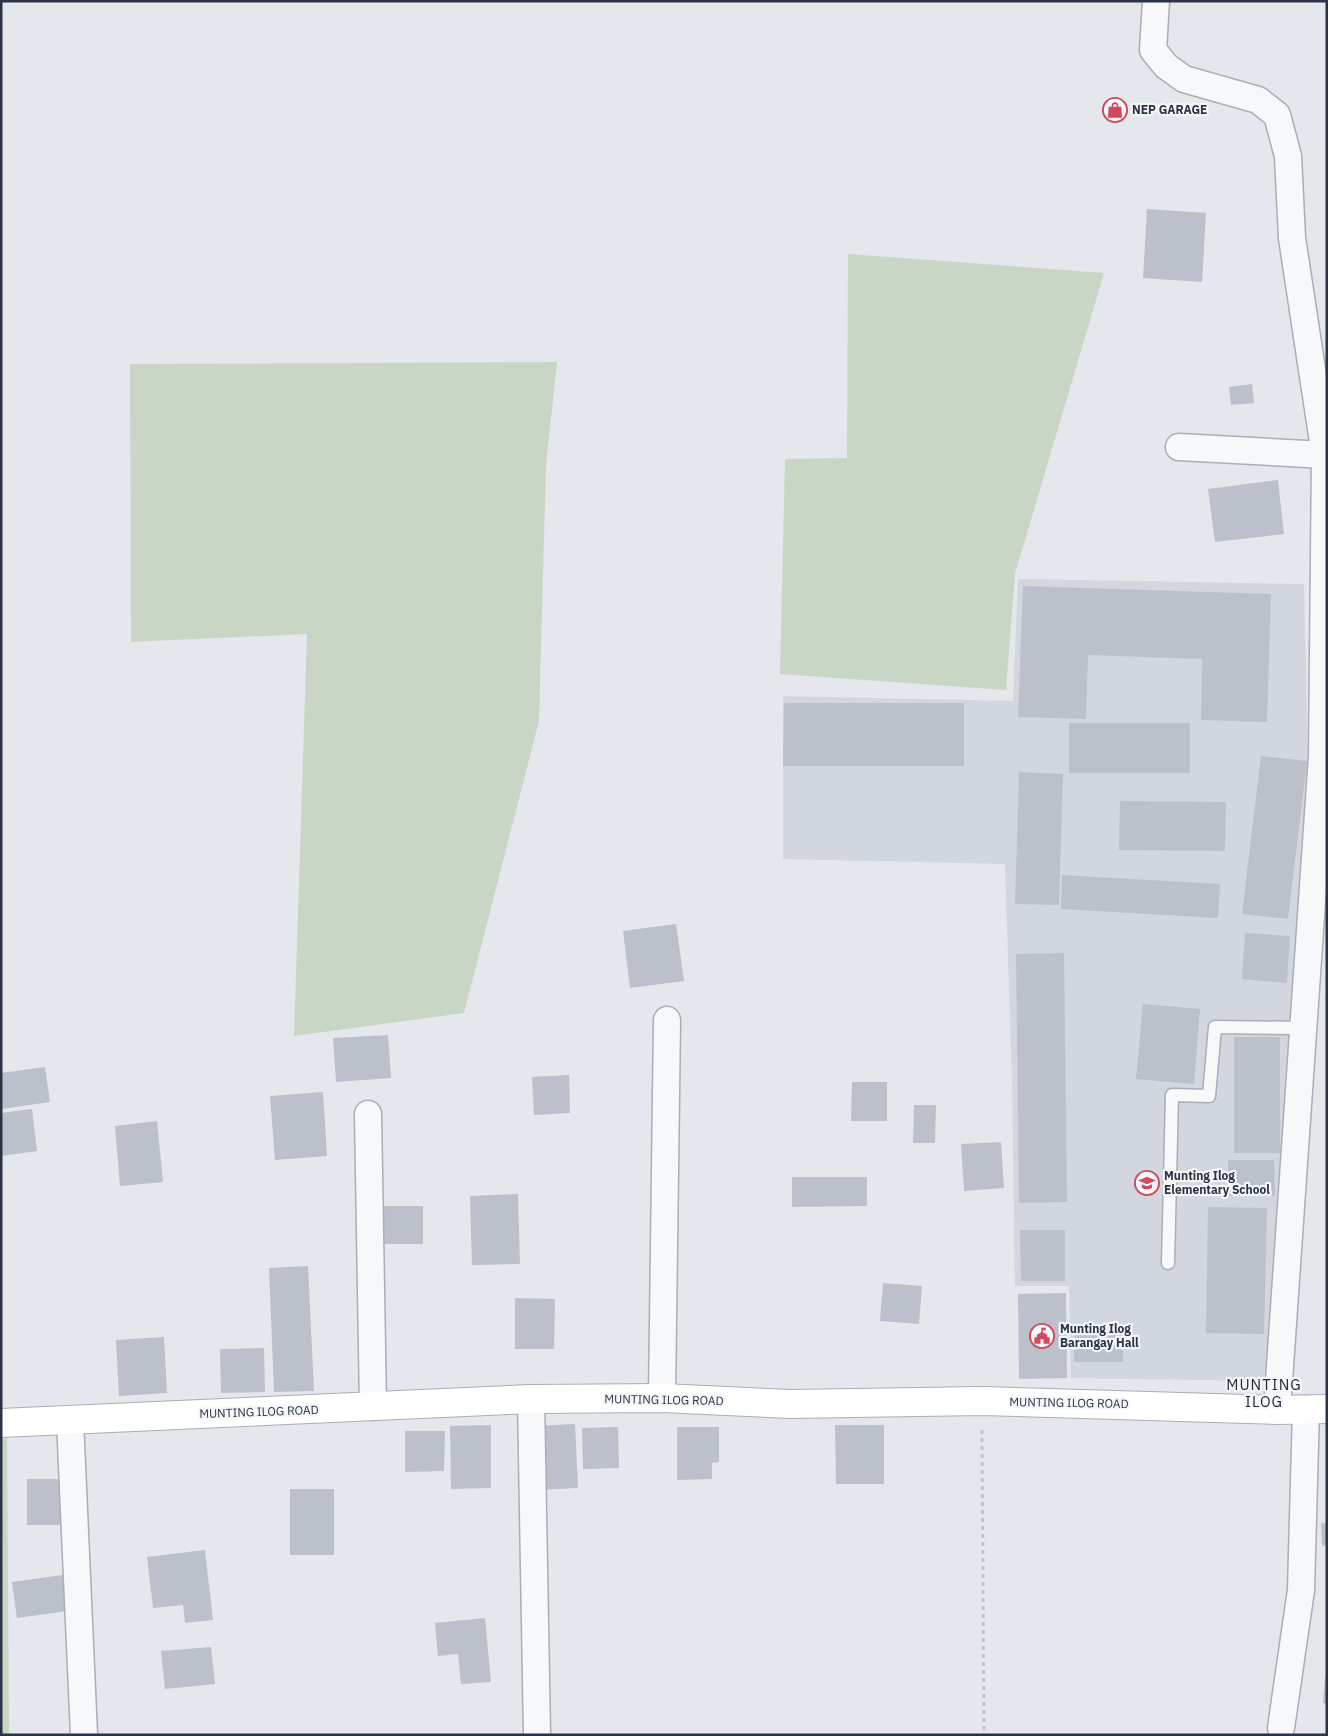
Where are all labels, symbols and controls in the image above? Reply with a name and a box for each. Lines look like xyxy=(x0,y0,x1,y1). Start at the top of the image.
shop icon: NEP GARAGE xyxy=(1102,97,1128,123)
place label: NEP GARAGE xyxy=(1132,102,1207,117)
place label: Munting Ilog Elementary School xyxy=(1164,1168,1270,1197)
school or university icon: Munting Ilog Elementary School xyxy=(1134,1170,1160,1196)
place label: Munting Ilog Barangay Hall xyxy=(1060,1321,1139,1350)
public building icon: Munting Ilog Barangay Hall xyxy=(1029,1323,1055,1349)
district label: MUNTING ILOG xyxy=(1226,1375,1302,1411)
street label: MUNTING ILOG ROAD xyxy=(604,1391,724,1408)
street label: MUNTING ILOG ROAD xyxy=(1009,1394,1129,1411)
street label: MUNTING ILOG ROAD xyxy=(199,1402,319,1421)

